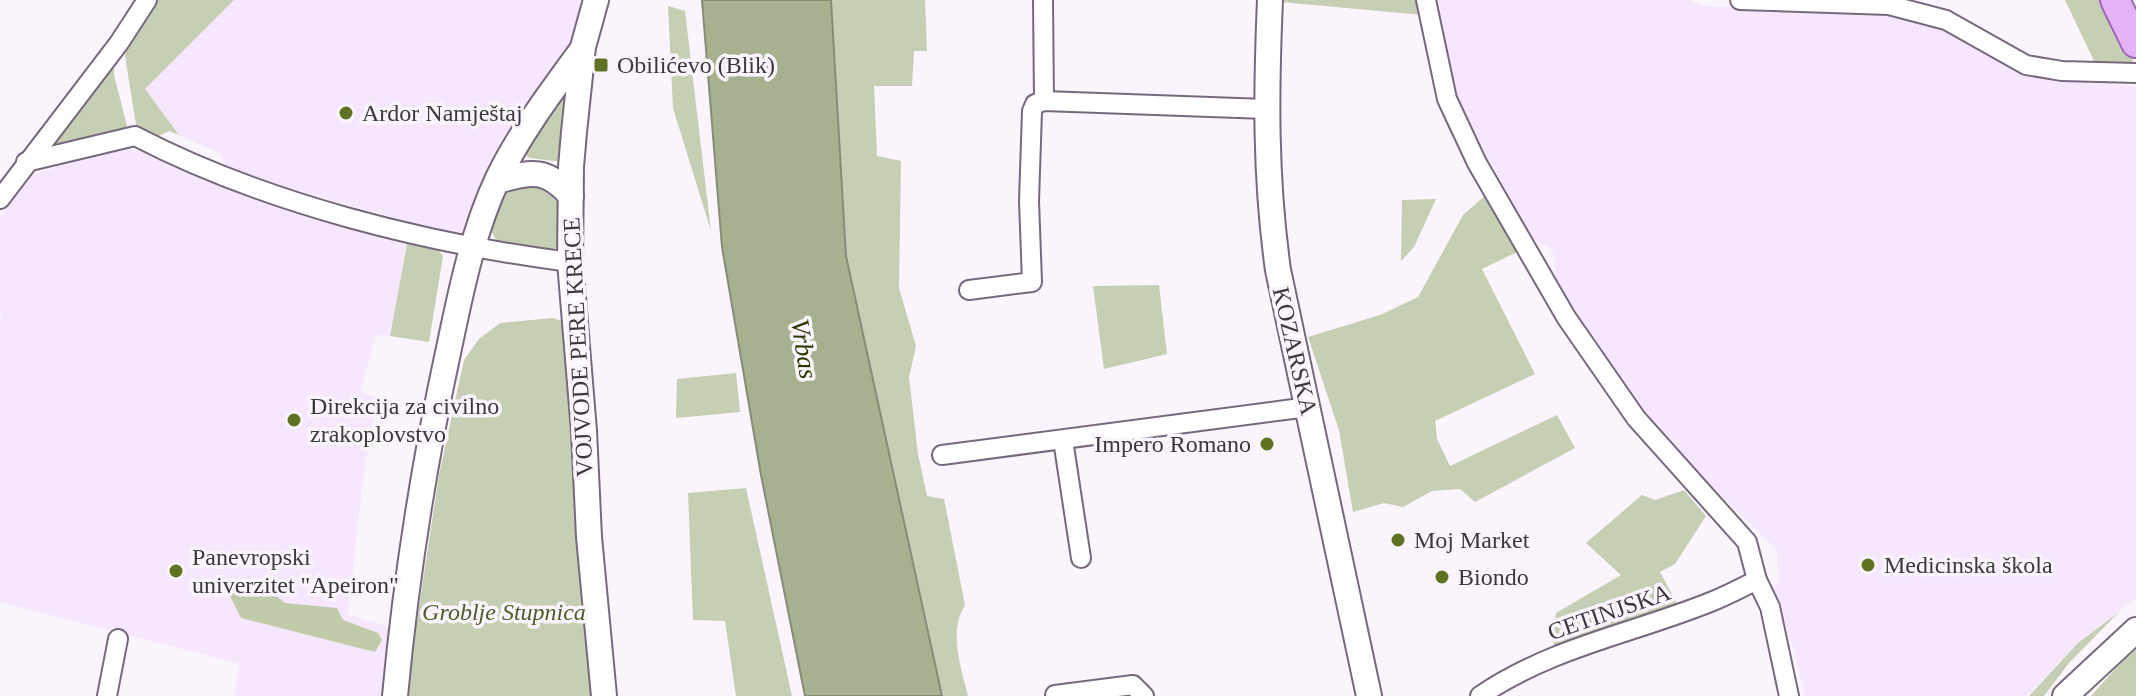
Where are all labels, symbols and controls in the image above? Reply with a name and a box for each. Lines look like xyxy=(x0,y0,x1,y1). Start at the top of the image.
place label: Obilićevo (Blik) xyxy=(617,52,775,78)
marker: Obilićevo (Blik) xyxy=(592,56,610,74)
place label: Ardor Namještaj xyxy=(362,100,523,126)
marker: Ardor Namještaj xyxy=(337,104,355,122)
street label: VOJVODE PERE KRECE xyxy=(558,216,598,478)
street label: KOZARSKA xyxy=(1268,284,1323,418)
water label: Vrbas xyxy=(785,317,823,381)
place label: Direkcija za civilno zrakoplovstvo xyxy=(310,393,499,447)
marker: Direkcija za civilno zrakoplovstvo xyxy=(285,411,303,429)
place label: Impero Romano xyxy=(1094,431,1251,457)
marker: Impero Romano xyxy=(1258,435,1276,453)
place label: Moj Market xyxy=(1414,527,1530,553)
marker: Moj Market xyxy=(1389,531,1407,549)
place label: Panevropski univerzitet "Apeiron" xyxy=(192,544,399,598)
place label: Medicinska škola xyxy=(1884,552,2053,578)
marker: Medicinska škola xyxy=(1859,556,1877,574)
marker: Panevropski univerzitet "Apeiron" xyxy=(167,562,185,580)
place label: Biondo xyxy=(1458,564,1529,590)
marker: Biondo xyxy=(1433,568,1451,586)
street label: CETINJSKA xyxy=(1544,579,1674,645)
park label: Groblje Stupnica xyxy=(422,599,586,625)

